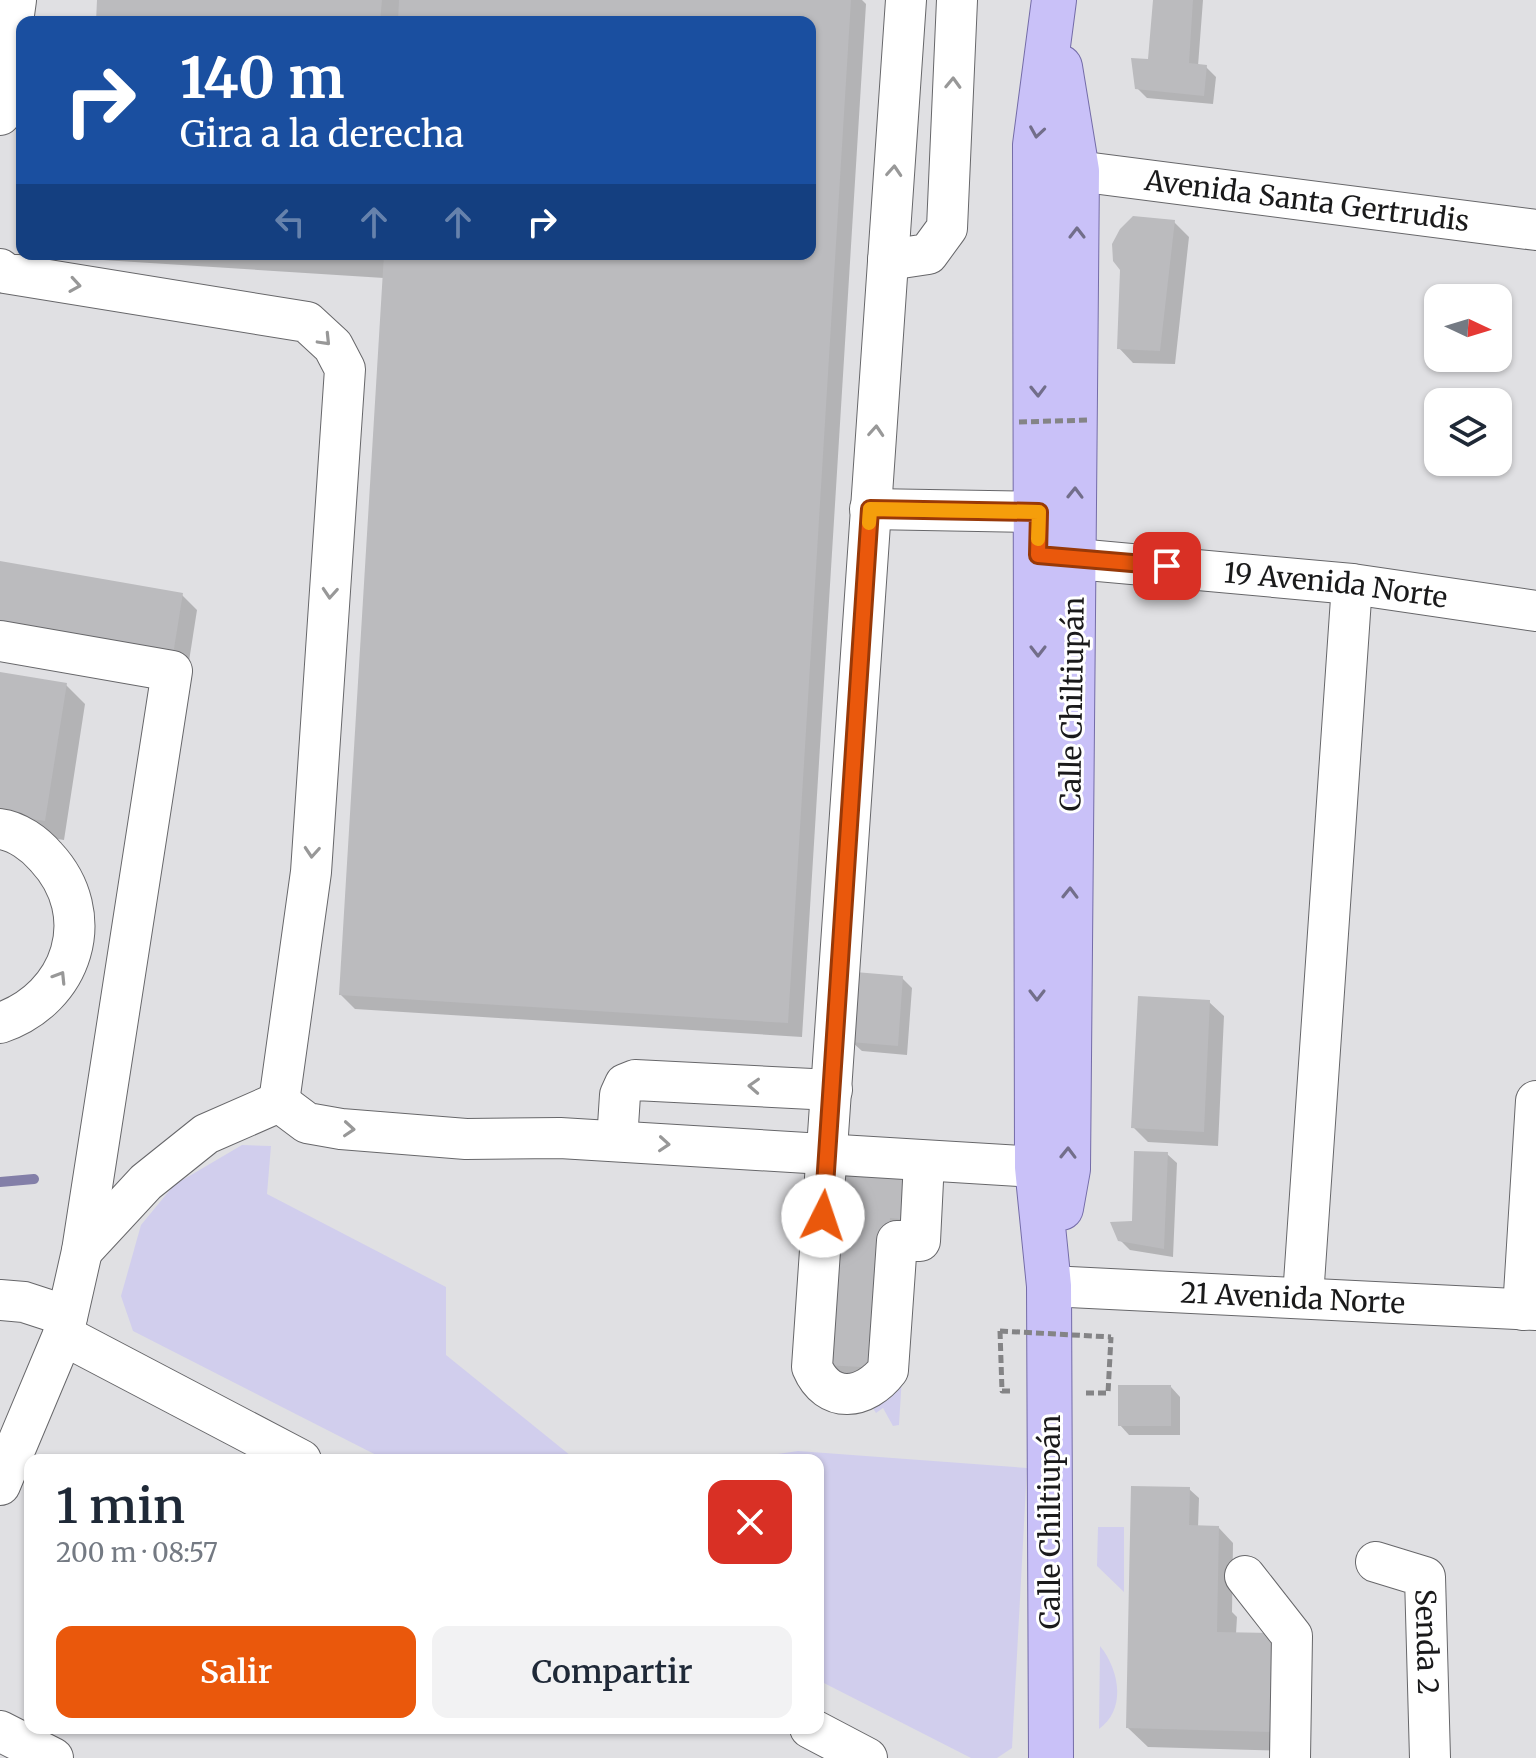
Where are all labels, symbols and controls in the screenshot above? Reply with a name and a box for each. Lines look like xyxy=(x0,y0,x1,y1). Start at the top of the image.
text: 140 m xyxy=(180,43,345,113)
icon: right xyxy=(48,48,152,152)
one-way arrow xyxy=(945,76,962,89)
text: Gira a la derecha xyxy=(180,112,464,157)
one-way arrow xyxy=(1030,125,1047,138)
street label: Avenida Santa Gertrudis xyxy=(1142,162,1471,239)
one-way arrow xyxy=(885,164,902,177)
icon: left xyxy=(268,200,312,244)
icon: ahead xyxy=(352,200,396,244)
icon: ahead xyxy=(436,200,480,244)
icon: right xyxy=(520,200,564,244)
one-way arrow xyxy=(1068,226,1086,239)
one-way arrow xyxy=(69,275,82,292)
north arrow xyxy=(1424,284,1512,372)
map controls xyxy=(1424,284,1512,476)
one-way arrow xyxy=(316,331,330,345)
one-way arrow xyxy=(1029,385,1046,398)
button: layers xyxy=(1424,388,1512,476)
one-way arrow xyxy=(867,424,884,437)
one-way arrow xyxy=(1066,486,1084,499)
pin xyxy=(1133,532,1201,600)
icon: arrive xyxy=(1145,544,1189,588)
street label: 19 Avenida Norte xyxy=(1222,554,1450,616)
one-way arrow xyxy=(322,587,339,600)
street label: Calle Chiltiupán xyxy=(1052,596,1092,812)
one-way arrow xyxy=(1029,645,1047,658)
one-way arrow xyxy=(304,846,321,859)
one-way arrow xyxy=(1061,886,1079,899)
one-way arrow xyxy=(50,971,65,986)
one-way arrow xyxy=(1028,989,1046,1002)
one-way arrow xyxy=(747,1078,760,1095)
one-way arrow xyxy=(343,1120,356,1137)
one-way arrow xyxy=(658,1135,671,1152)
one-way arrow xyxy=(1059,1146,1077,1159)
position arrow xyxy=(781,1174,865,1258)
street label: 21 Avenida Norte xyxy=(1179,1274,1406,1322)
street label: Calle Chiltiupán xyxy=(1032,1415,1068,1629)
text: 1 min xyxy=(56,1476,185,1536)
button: close xyxy=(708,1480,792,1564)
text: 200 m · 08:57 xyxy=(56,1536,218,1569)
street label: Senda 2 xyxy=(1407,1588,1446,1695)
button: Salir xyxy=(56,1626,416,1718)
button: Compartir xyxy=(432,1626,792,1718)

